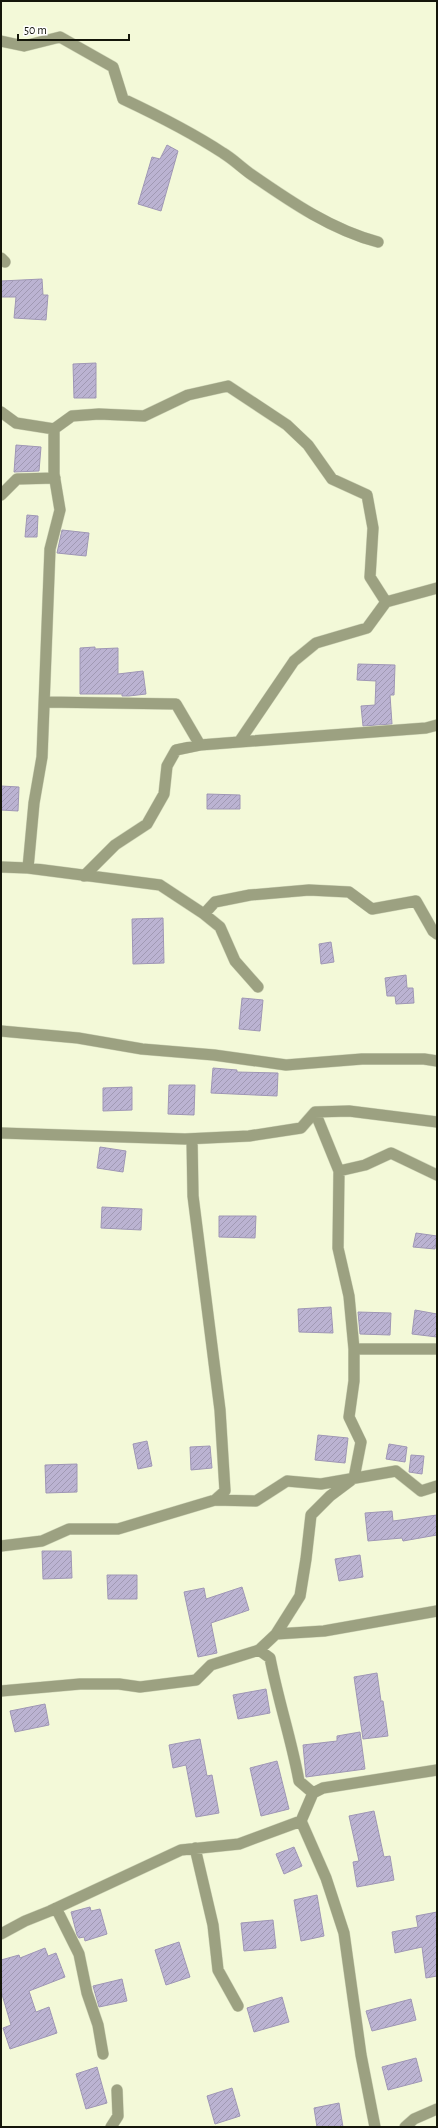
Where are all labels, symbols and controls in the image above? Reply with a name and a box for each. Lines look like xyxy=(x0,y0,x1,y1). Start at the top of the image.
scale bar xyxy=(18,16,129,42)
text: 50 m xyxy=(24,24,47,36)

